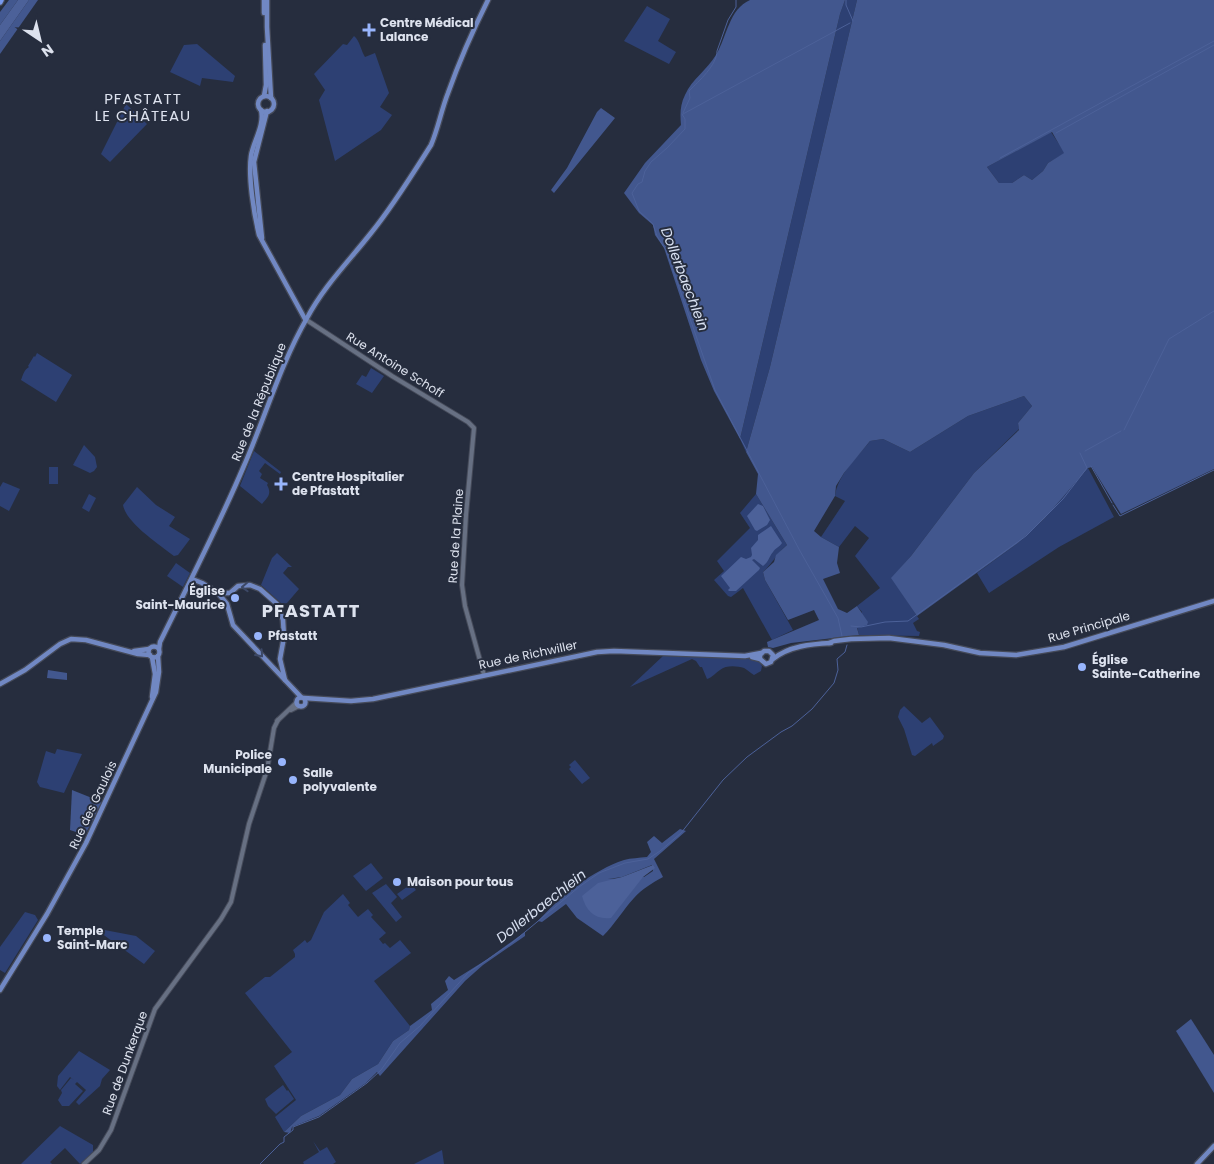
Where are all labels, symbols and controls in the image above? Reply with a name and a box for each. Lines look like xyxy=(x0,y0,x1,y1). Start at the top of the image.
place label: Centre Médical Lalance xyxy=(380,14,474,45)
north arrow xyxy=(15,15,65,65)
marker: Centre Médical Lalance xyxy=(362,23,376,37)
text: N xyxy=(37,39,58,62)
district label: PFASTATT LE CHÂTEAU xyxy=(95,88,191,126)
water label: Dollerbaechlein xyxy=(656,224,714,334)
street label: Rue Antoine Schoff xyxy=(343,328,447,402)
street label: Rue de la République xyxy=(227,340,290,464)
place label: Centre Hospitalier de Pfastatt xyxy=(292,468,404,499)
marker: Centre Hospitalier de Pfastatt xyxy=(274,477,288,491)
street label: Rue de la Plaine xyxy=(444,488,467,584)
one-way arrow xyxy=(240,581,248,592)
place label: Église Saint-Maurice xyxy=(135,582,226,613)
marker: Église Saint-Maurice xyxy=(229,592,241,604)
district label: PFASTATT xyxy=(262,598,360,623)
street label: Rue Principale xyxy=(1046,607,1132,646)
place label: Pfastatt xyxy=(268,627,318,644)
marker: Pfastatt xyxy=(252,630,264,642)
street label: Rue de Richwiller xyxy=(477,636,579,673)
one-way arrow xyxy=(254,649,263,658)
place label: Église Sainte-Catherine xyxy=(1092,651,1201,682)
marker: Église Sainte-Catherine xyxy=(1076,661,1088,673)
place label: Police Municipale xyxy=(203,746,273,777)
marker: Police Municipale xyxy=(276,756,288,768)
street label: Rue des Gaulois xyxy=(65,758,120,852)
place label: Salle polyvalente xyxy=(303,764,377,795)
marker: Salle polyvalente xyxy=(287,774,299,786)
water label: Dollerbaechlein xyxy=(492,864,590,948)
place label: Maison pour tous xyxy=(407,873,514,890)
marker: Maison pour tous xyxy=(391,876,403,888)
place label: Temple Saint-Marc xyxy=(57,922,128,953)
marker: Temple Saint-Marc xyxy=(41,932,53,944)
street label: Rue de Dunkerque xyxy=(98,1008,151,1117)

